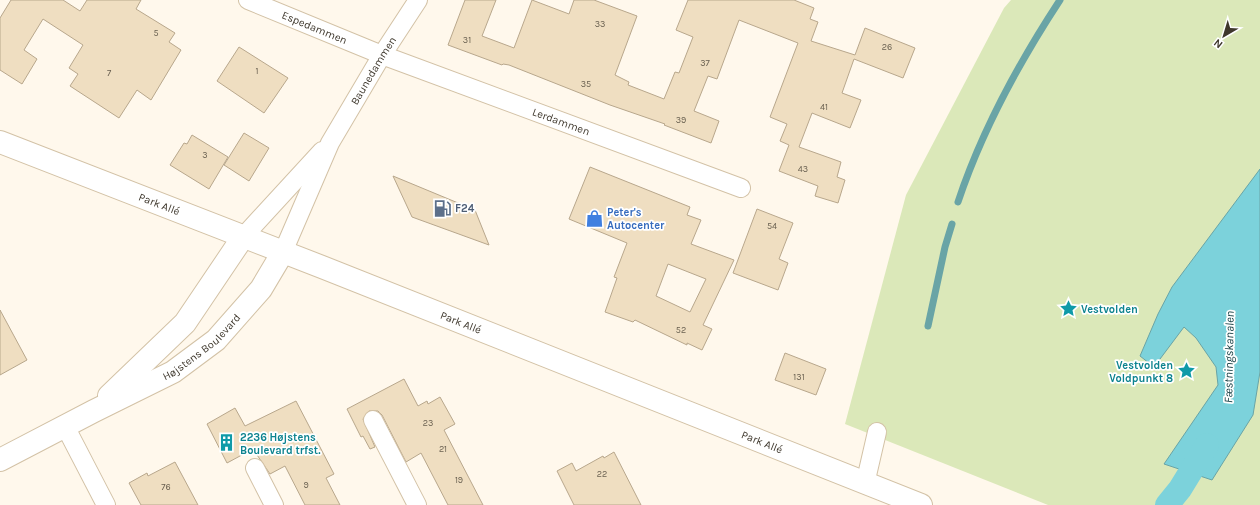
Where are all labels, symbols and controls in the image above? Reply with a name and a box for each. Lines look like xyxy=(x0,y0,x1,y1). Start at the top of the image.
street label: Espedammen xyxy=(280,9,349,47)
north arrow xyxy=(1204,16,1244,56)
house number: 33 xyxy=(595,19,605,29)
house number: 5 xyxy=(153,28,159,38)
street label: Baunedammen xyxy=(348,34,399,107)
house number: 31 xyxy=(463,35,471,45)
text: N xyxy=(1211,36,1225,51)
house number: 26 xyxy=(882,42,892,52)
house number: 37 xyxy=(700,58,711,68)
house number: 1 xyxy=(256,66,259,76)
house number: 7 xyxy=(107,68,112,78)
house number: 35 xyxy=(581,79,591,89)
house number: 41 xyxy=(820,102,828,112)
street label: Lerdammen xyxy=(531,105,592,138)
house number: 39 xyxy=(676,115,686,125)
house number: 3 xyxy=(202,150,208,160)
house number: 43 xyxy=(798,164,808,174)
street label: Park Allé xyxy=(137,190,182,218)
fuel station icon: F24 xyxy=(432,198,452,218)
place label: F24 xyxy=(455,202,475,215)
place label: Peter's Autocenter xyxy=(607,206,665,232)
shop icon: Peter's Autocenter xyxy=(584,208,604,228)
house number: 54 xyxy=(767,221,777,231)
place icon: Vestvolden xyxy=(1058,299,1078,319)
place label: Vestvolden xyxy=(1081,303,1138,316)
street label: Park Allé xyxy=(438,309,484,337)
street label: Højstens Boulevard xyxy=(160,311,243,383)
water label: Fæstningskanalen xyxy=(1221,311,1237,403)
house number: 52 xyxy=(676,325,686,335)
place label: Vestvolden Voldpunkt 8 xyxy=(1109,359,1173,385)
place icon: Vestvolden Voldpunkt 8 xyxy=(1176,361,1196,381)
house number: 131 xyxy=(793,372,805,382)
house number: 23 xyxy=(423,418,433,428)
street label: Park Allé xyxy=(739,428,785,456)
place label: 2236 Højstens Boulevard trfst. xyxy=(240,431,321,457)
building icon: 2236 Højstens Boulevard trfst. xyxy=(217,433,237,453)
house number: 21 xyxy=(439,444,447,454)
house number: 22 xyxy=(597,469,607,479)
house number: 19 xyxy=(455,475,463,485)
house number: 9 xyxy=(303,480,309,490)
house number: 76 xyxy=(161,482,171,492)

